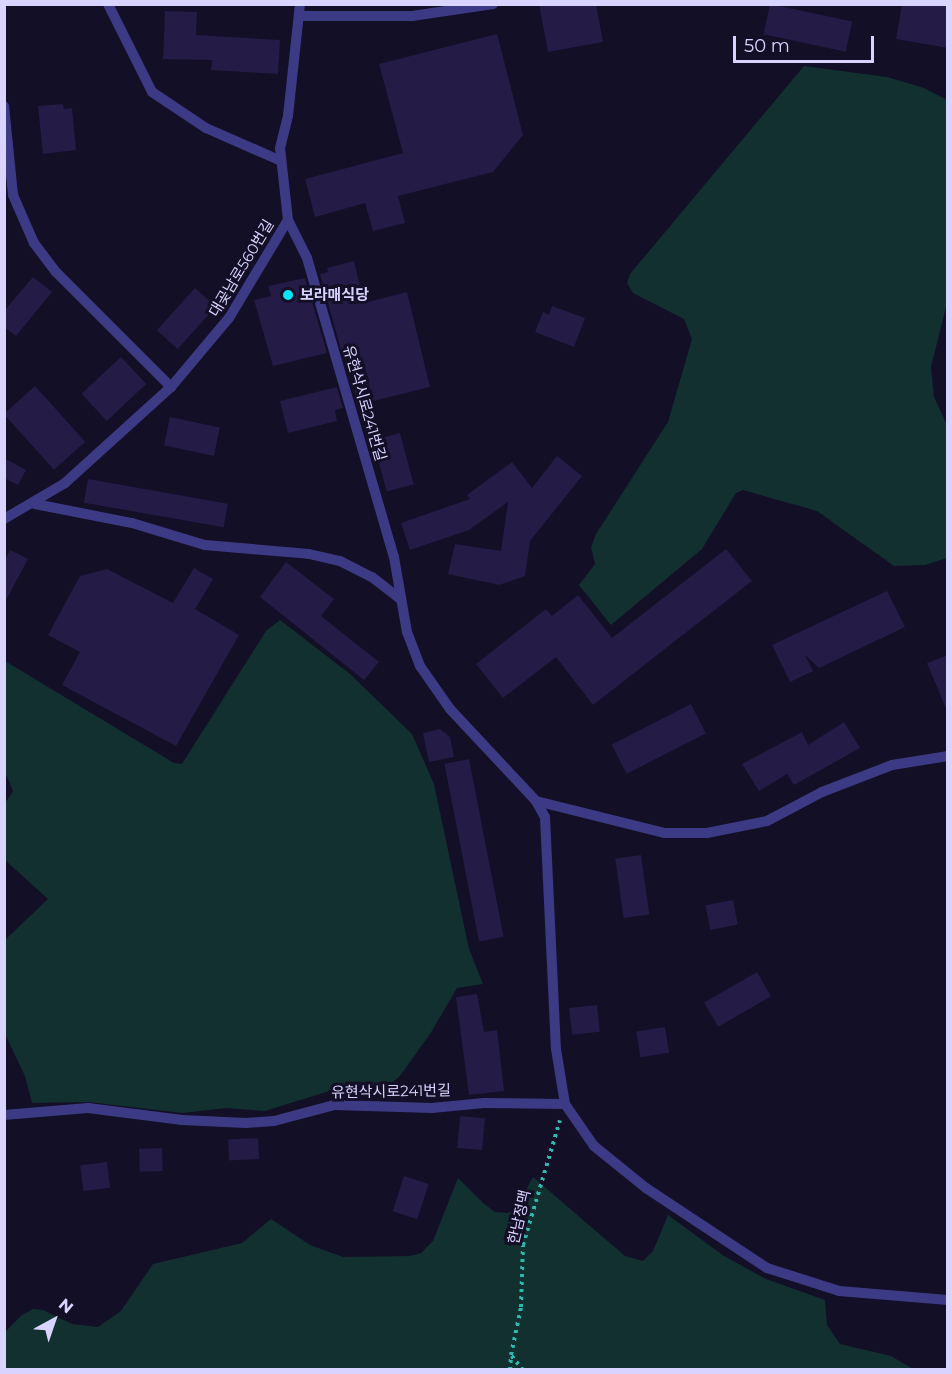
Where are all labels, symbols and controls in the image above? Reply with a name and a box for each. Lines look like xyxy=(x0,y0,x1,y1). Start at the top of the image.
scale bar xyxy=(736,24,877,62)
text: 50 m xyxy=(744,35,790,57)
street label: 대곶남로560번길 xyxy=(205,216,277,320)
place label: 보라매식당 xyxy=(300,286,369,304)
marker: 보라매식당 xyxy=(281,288,295,302)
street label: 유현삭시로241번길 xyxy=(340,343,390,463)
street label: 유현삭시로241번길 xyxy=(331,1081,451,1101)
street label: 한남정맥 xyxy=(504,1188,534,1246)
north arrow xyxy=(24,1290,84,1350)
text: N xyxy=(55,1294,77,1317)

